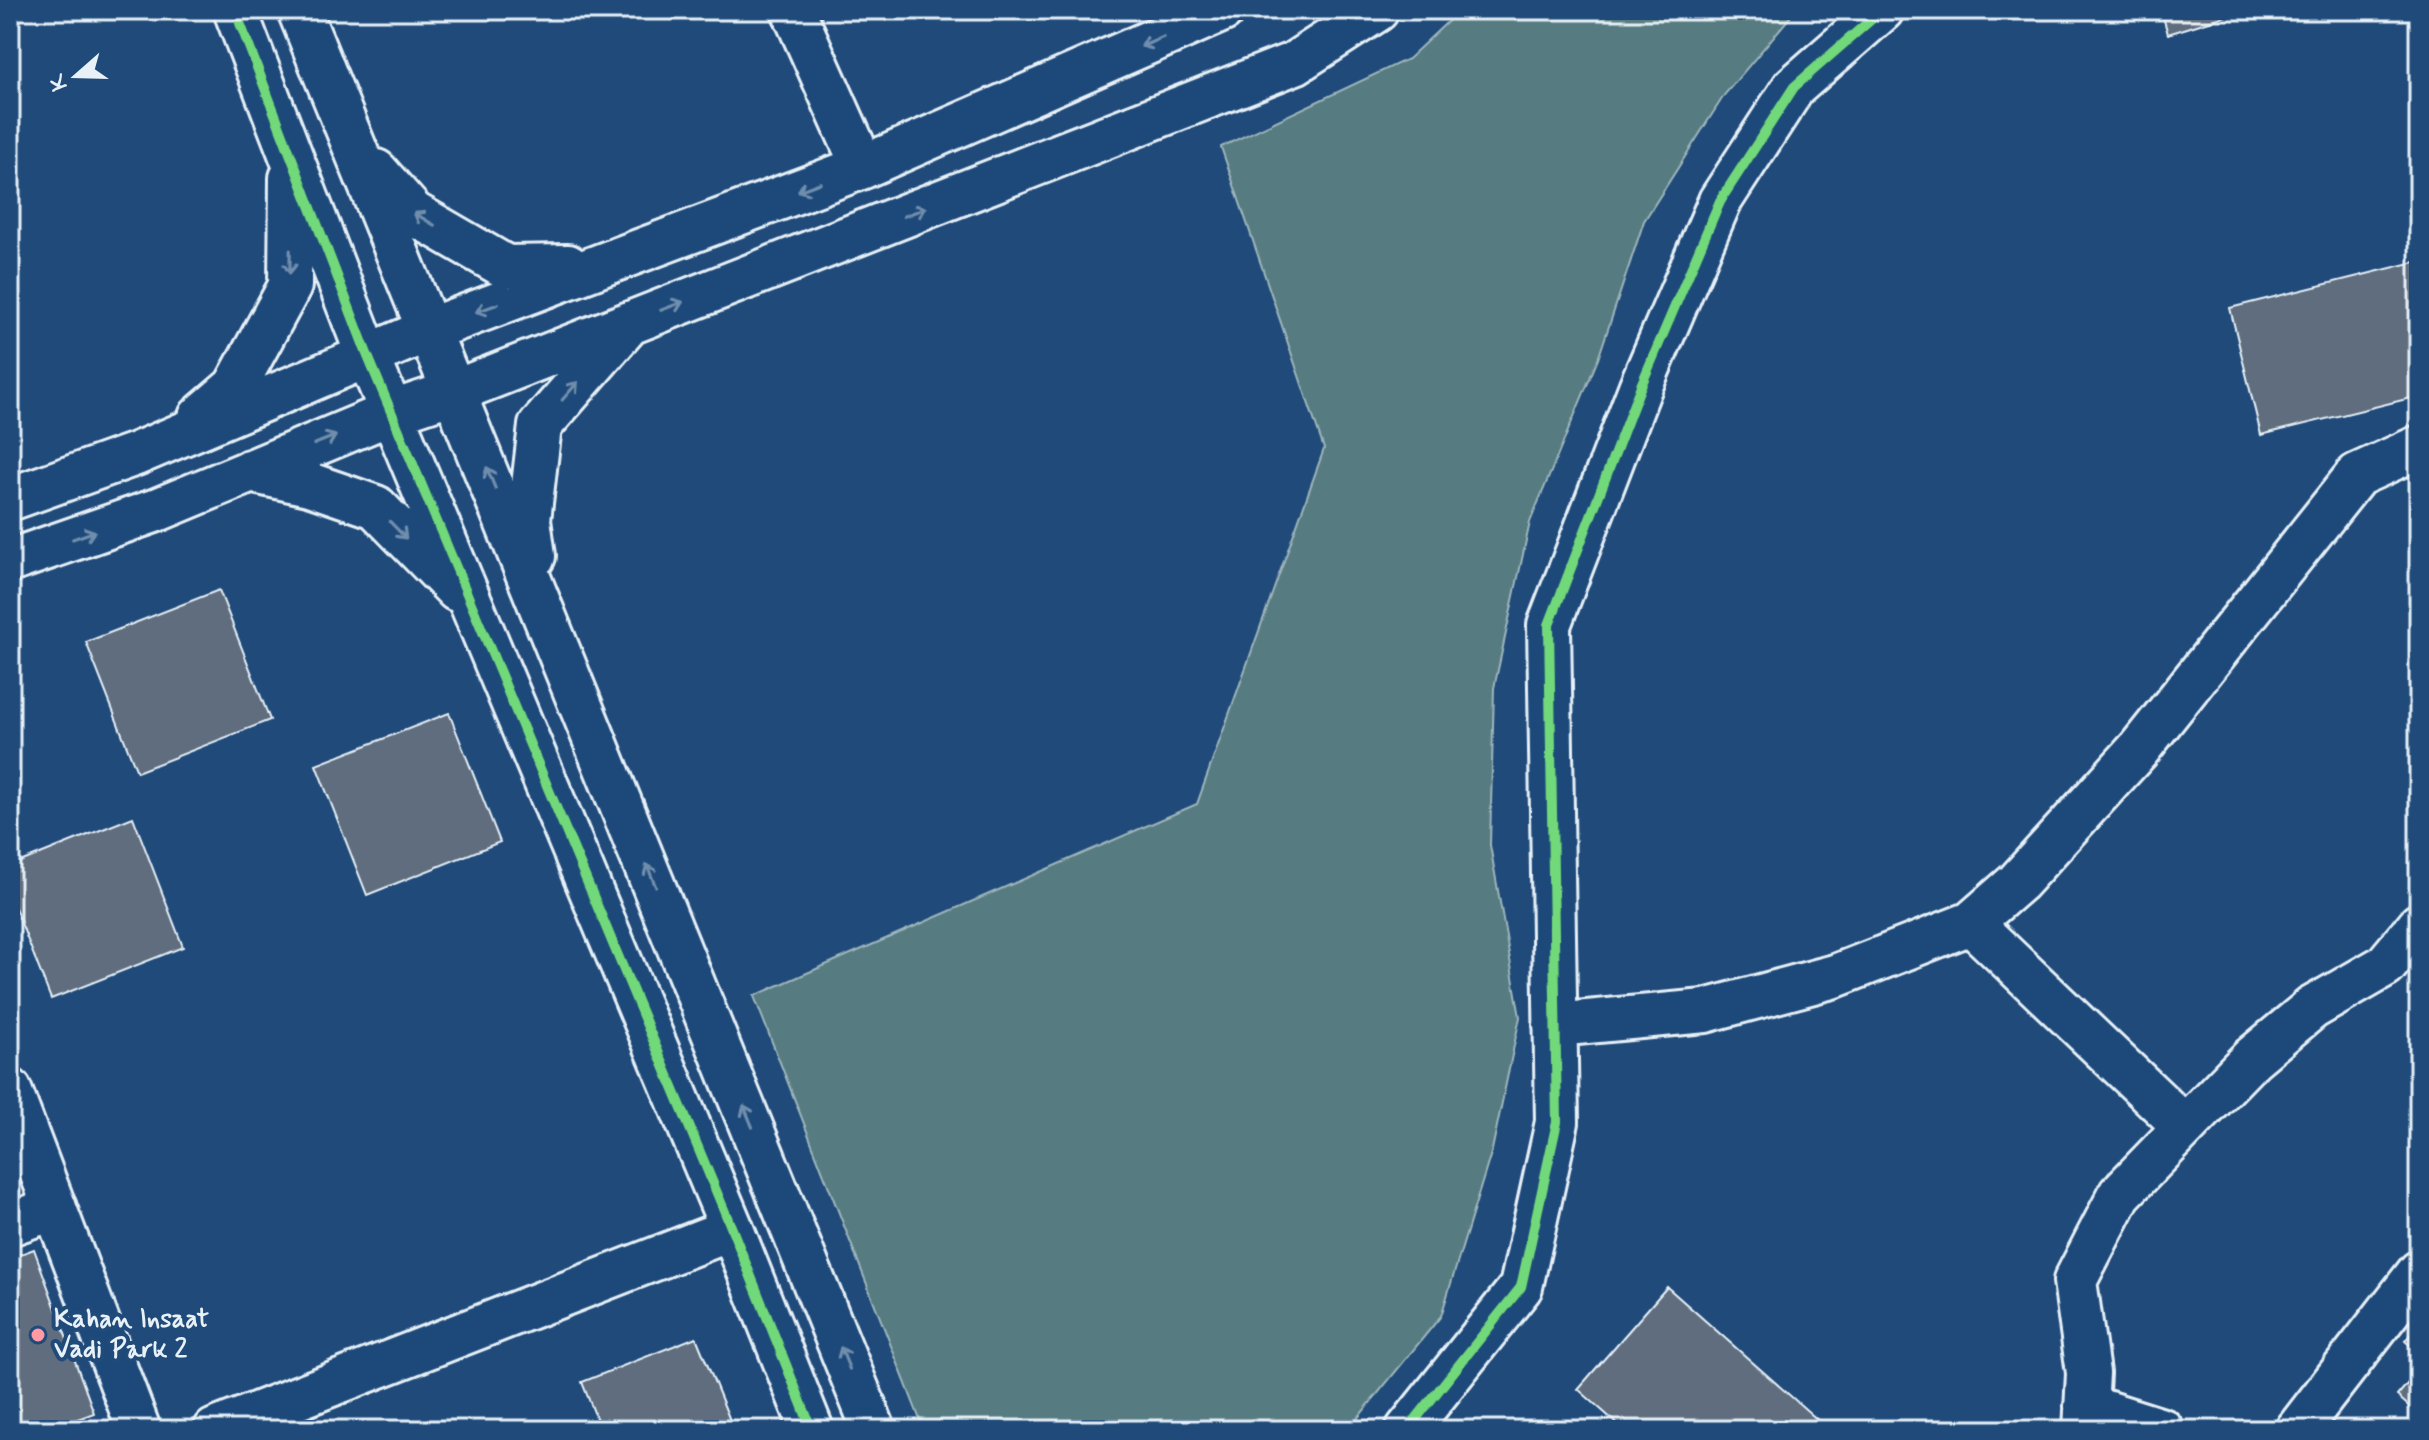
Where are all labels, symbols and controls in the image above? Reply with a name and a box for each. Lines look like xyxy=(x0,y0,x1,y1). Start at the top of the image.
north arrow xyxy=(36,36,116,116)
one-way arrow xyxy=(1140,36,1165,51)
text: K xyxy=(43,70,75,94)
one-way arrow xyxy=(797,181,822,195)
one-way arrow xyxy=(902,204,927,218)
one-way arrow xyxy=(413,211,436,227)
one-way arrow xyxy=(282,248,298,275)
one-way arrow xyxy=(659,298,684,312)
one-way arrow xyxy=(475,302,500,316)
one-way arrow xyxy=(561,382,579,402)
one-way arrow xyxy=(313,432,337,447)
one-way arrow xyxy=(482,466,497,491)
one-way arrow xyxy=(388,520,407,539)
one-way arrow xyxy=(71,527,96,542)
one-way arrow xyxy=(642,863,657,888)
one-way arrow xyxy=(739,1104,754,1129)
place label: Kahan Insaat Vadi Park 2 xyxy=(54,1303,209,1367)
marker: Kahan Insaat Vadi Park 2 xyxy=(29,1326,47,1344)
one-way arrow xyxy=(836,1346,851,1371)

